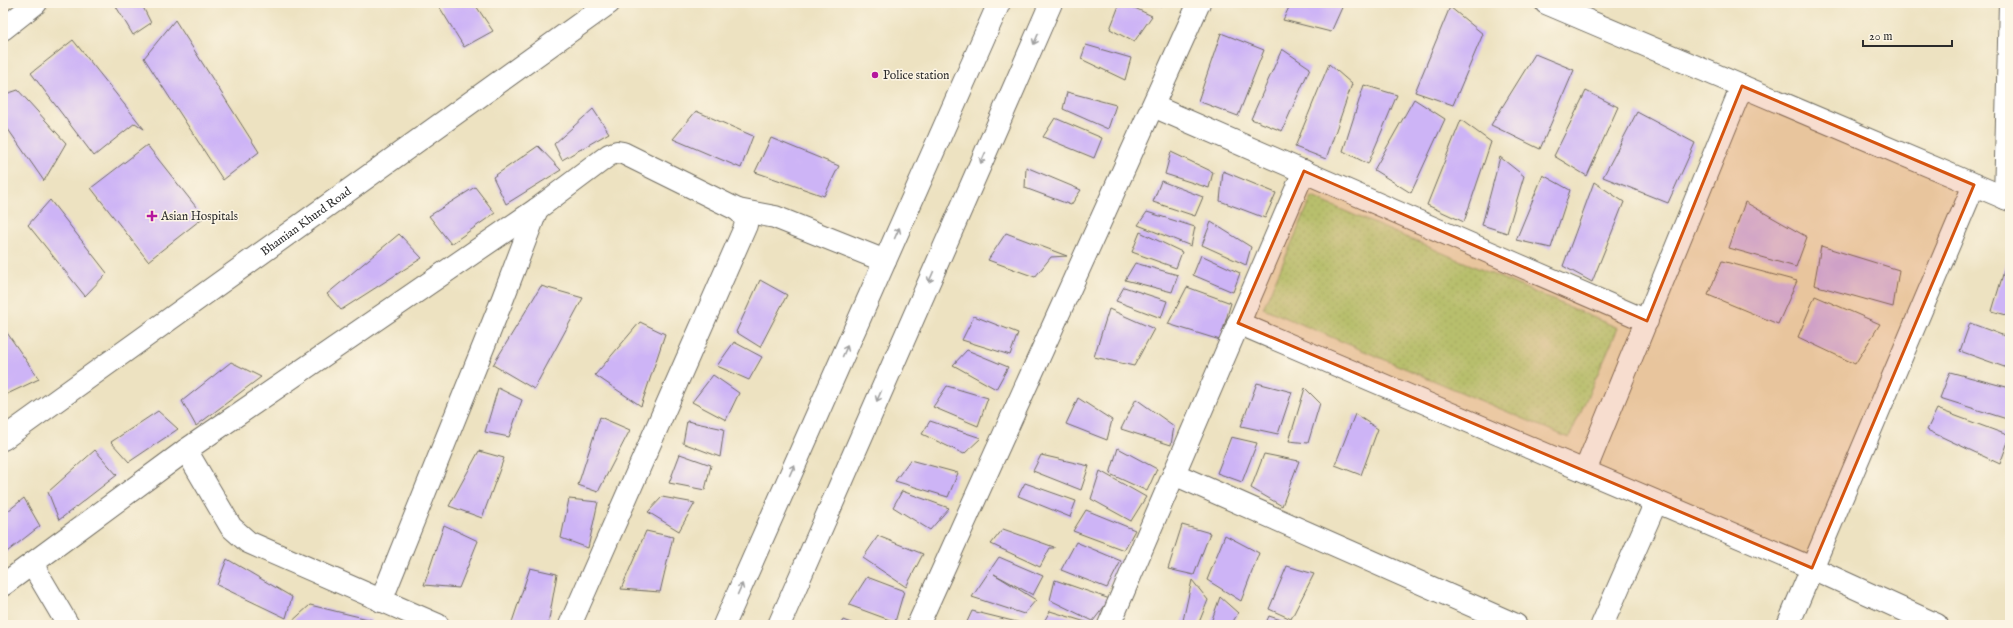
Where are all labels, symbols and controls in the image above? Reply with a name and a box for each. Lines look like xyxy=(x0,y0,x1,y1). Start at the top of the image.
scale bar xyxy=(1863,22,1952,48)
text: 20 m xyxy=(1869,29,1892,44)
one-way arrow xyxy=(1031,32,1039,44)
place label: Police station xyxy=(883,68,950,83)
marker: Police station xyxy=(870,70,880,80)
one-way arrow xyxy=(979,151,987,163)
street label: Bhamian Khurd Road xyxy=(258,183,354,259)
place label: Asian Hospitals xyxy=(160,209,238,225)
marker: Asian Hospitals xyxy=(146,210,158,222)
one-way arrow xyxy=(894,227,901,239)
one-way arrow xyxy=(927,270,934,282)
one-way arrow xyxy=(842,346,849,358)
one-way arrow xyxy=(875,390,882,402)
one-way arrow xyxy=(789,465,796,477)
one-way arrow xyxy=(737,584,744,596)

